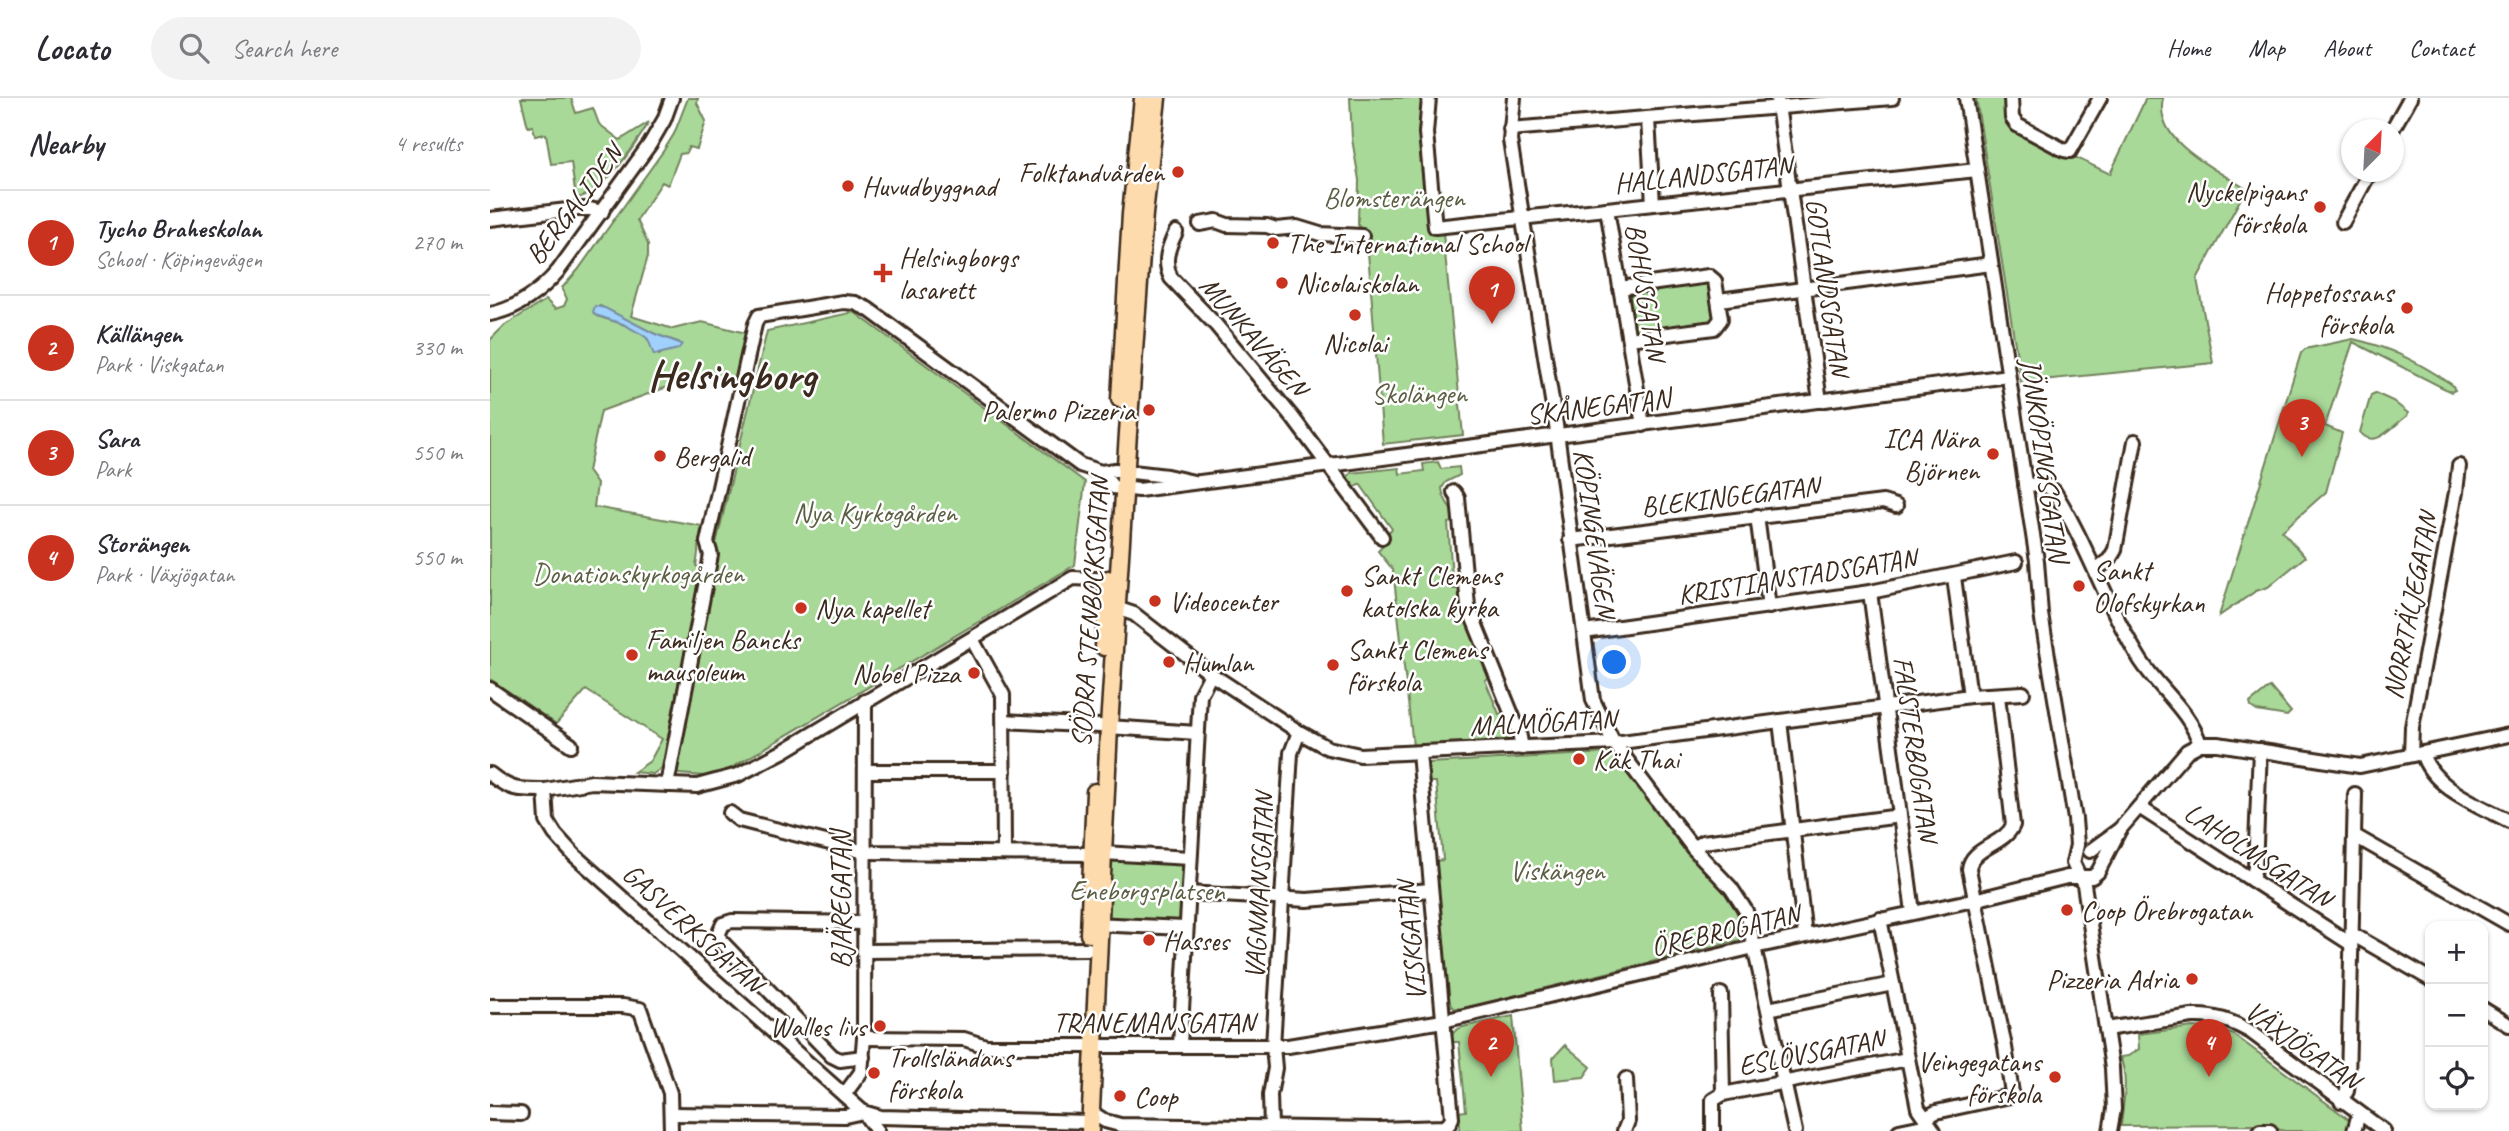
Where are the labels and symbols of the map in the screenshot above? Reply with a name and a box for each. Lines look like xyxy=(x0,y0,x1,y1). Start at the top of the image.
north arrow xyxy=(2341,119,2404,182)
street label: BERGALIDEN xyxy=(518,134,633,271)
street label: HALLANDSGATAN xyxy=(1612,147,1798,201)
place label: Folktandvården xyxy=(1019,155,1165,190)
marker: Folktandvården xyxy=(1170,164,1186,180)
place label: Huvudbyggnad xyxy=(862,169,1000,204)
place label: Nyckelpigans förskola xyxy=(2186,174,2308,241)
marker: Huvudbyggnad xyxy=(840,178,856,194)
park label: Blomsterängen xyxy=(1323,180,1466,215)
street label: GOTLANDSGATAN xyxy=(1798,196,1858,382)
marker: Nyckelpigans förskola xyxy=(2312,199,2328,215)
street label: BOHUSGATAN xyxy=(1618,221,1675,367)
place label: The International School xyxy=(1287,226,1532,261)
marker: The International School xyxy=(1265,235,1281,251)
place label: Helsingborgs lasarett xyxy=(899,240,1020,307)
marker: Helsingborgs lasarett xyxy=(873,263,893,283)
place label: Nicolaiskolan xyxy=(1296,266,1420,301)
pin: 1 xyxy=(1469,266,1515,324)
street label: MUNKAVÄGEN xyxy=(1192,269,1318,406)
marker: Nicolaiskolan xyxy=(1274,275,1290,291)
place label: Hoppetossans förskola xyxy=(2264,275,2395,342)
marker: Hoppetossans förskola xyxy=(2399,300,2415,316)
marker: Nicolai xyxy=(1347,307,1363,323)
place label: Nicolai xyxy=(1323,326,1391,361)
district label: Helsingborg xyxy=(648,349,819,402)
street label: JÖNKÖPINGSGATAN xyxy=(2013,354,2077,568)
park label: Skolängen xyxy=(1371,376,1468,411)
street label: SKÅNEGATAN xyxy=(1524,379,1676,432)
place label: Palermo Pizzeria xyxy=(982,393,1137,428)
pin: 3 xyxy=(2279,399,2325,457)
marker: Palermo Pizzeria xyxy=(1141,402,1157,418)
place label: ICA Nära Björnen xyxy=(1883,421,1981,488)
place label: Bergalid xyxy=(674,439,754,474)
marker: ICA Nära Björnen xyxy=(1985,446,2001,462)
street label: KÖPINGEVÄGEN xyxy=(1566,447,1625,623)
marker: Bergalid xyxy=(652,448,668,464)
street label: BLEKINGEGATAN xyxy=(1639,467,1825,524)
street label: SÖDRA STENBOCKSGATAN xyxy=(1063,472,1117,748)
park label: Nya Kyrkogården xyxy=(793,495,958,530)
street label: NORRTÄLJEGATAN xyxy=(2375,506,2446,702)
street label: KRISTIANSTADSGATAN xyxy=(1675,539,1923,612)
place label: Sankt Olofskyrkan xyxy=(2093,553,2205,620)
park label: Donationskyrkogården xyxy=(532,556,745,591)
place label: Sankt Clemens katolska kyrka xyxy=(1361,558,1504,625)
marker: Sankt Olofskyrkan xyxy=(2071,578,2087,594)
marker: Sankt Clemens katolska kyrka xyxy=(1339,583,1355,599)
place label: Videocenter xyxy=(1169,584,1280,619)
place label: Nya kapellet xyxy=(815,591,933,626)
marker: Videocenter xyxy=(1147,593,1163,609)
marker: Nya kapellet xyxy=(793,600,809,616)
place label: Familjen Bancks mausoleum xyxy=(646,622,802,689)
place label: Sankt Clemens förskola xyxy=(1347,632,1490,699)
place label: Humlan xyxy=(1183,645,1255,680)
your location xyxy=(1597,645,1631,679)
marker: Familjen Bancks mausoleum xyxy=(624,647,640,663)
marker: Humlan xyxy=(1161,654,1177,670)
street label: FALSTERBOGATAN xyxy=(1886,654,1947,848)
place label: Nobel Pizza xyxy=(852,656,962,691)
marker: Sankt Clemens förskola xyxy=(1325,657,1341,673)
marker: Nobel Pizza xyxy=(966,665,982,681)
street label: MALMÖGATAN xyxy=(1469,700,1621,743)
place label: Käk Thai xyxy=(1593,742,1683,777)
marker: Käk Thai xyxy=(1571,751,1587,767)
street label: VAGNMANSGATAN xyxy=(1237,788,1282,980)
street label: LAHOLMSGATAN xyxy=(2178,794,2342,918)
street label: BJÄREGATAN xyxy=(823,827,858,969)
park label: Viskängen xyxy=(1509,853,1606,888)
street label: GASVERKSGATAN xyxy=(615,856,774,1003)
park label: Eneborgsplatsen xyxy=(1069,873,1226,908)
street label: VISKGATAN xyxy=(1388,876,1434,1002)
place label: Coop Örebrogatan xyxy=(2081,893,2253,928)
street label: ÖREBROGATAN xyxy=(1647,895,1807,964)
marker: Coop Örebrogatan xyxy=(2059,902,2075,918)
place label: Hasses xyxy=(1163,923,1231,958)
marker: Hasses xyxy=(1141,932,1157,948)
place label: Pizzeria Adria xyxy=(2047,962,2181,997)
marker: Pizzeria Adria xyxy=(2184,971,2200,987)
street label: VÄXJÖGATAN xyxy=(2239,993,2371,1100)
street label: TRANEMANSGATAN xyxy=(1053,1005,1259,1040)
place label: Walles livs xyxy=(770,1009,868,1044)
marker: Walles livs xyxy=(872,1018,888,1034)
pin: 2 xyxy=(1468,1019,1514,1077)
pin: 4 xyxy=(2186,1019,2232,1077)
street label: ESLÖVSGATAN xyxy=(1735,1020,1891,1083)
place label: Trollsländans förskola xyxy=(888,1040,1015,1107)
place label: Veingegatans förskola xyxy=(1917,1044,2043,1111)
marker: Trollsländans förskola xyxy=(866,1065,882,1081)
marker: Veingegatans förskola xyxy=(2047,1069,2063,1085)
place label: Coop xyxy=(1134,1079,1179,1114)
marker: Coop xyxy=(1112,1088,1128,1104)

